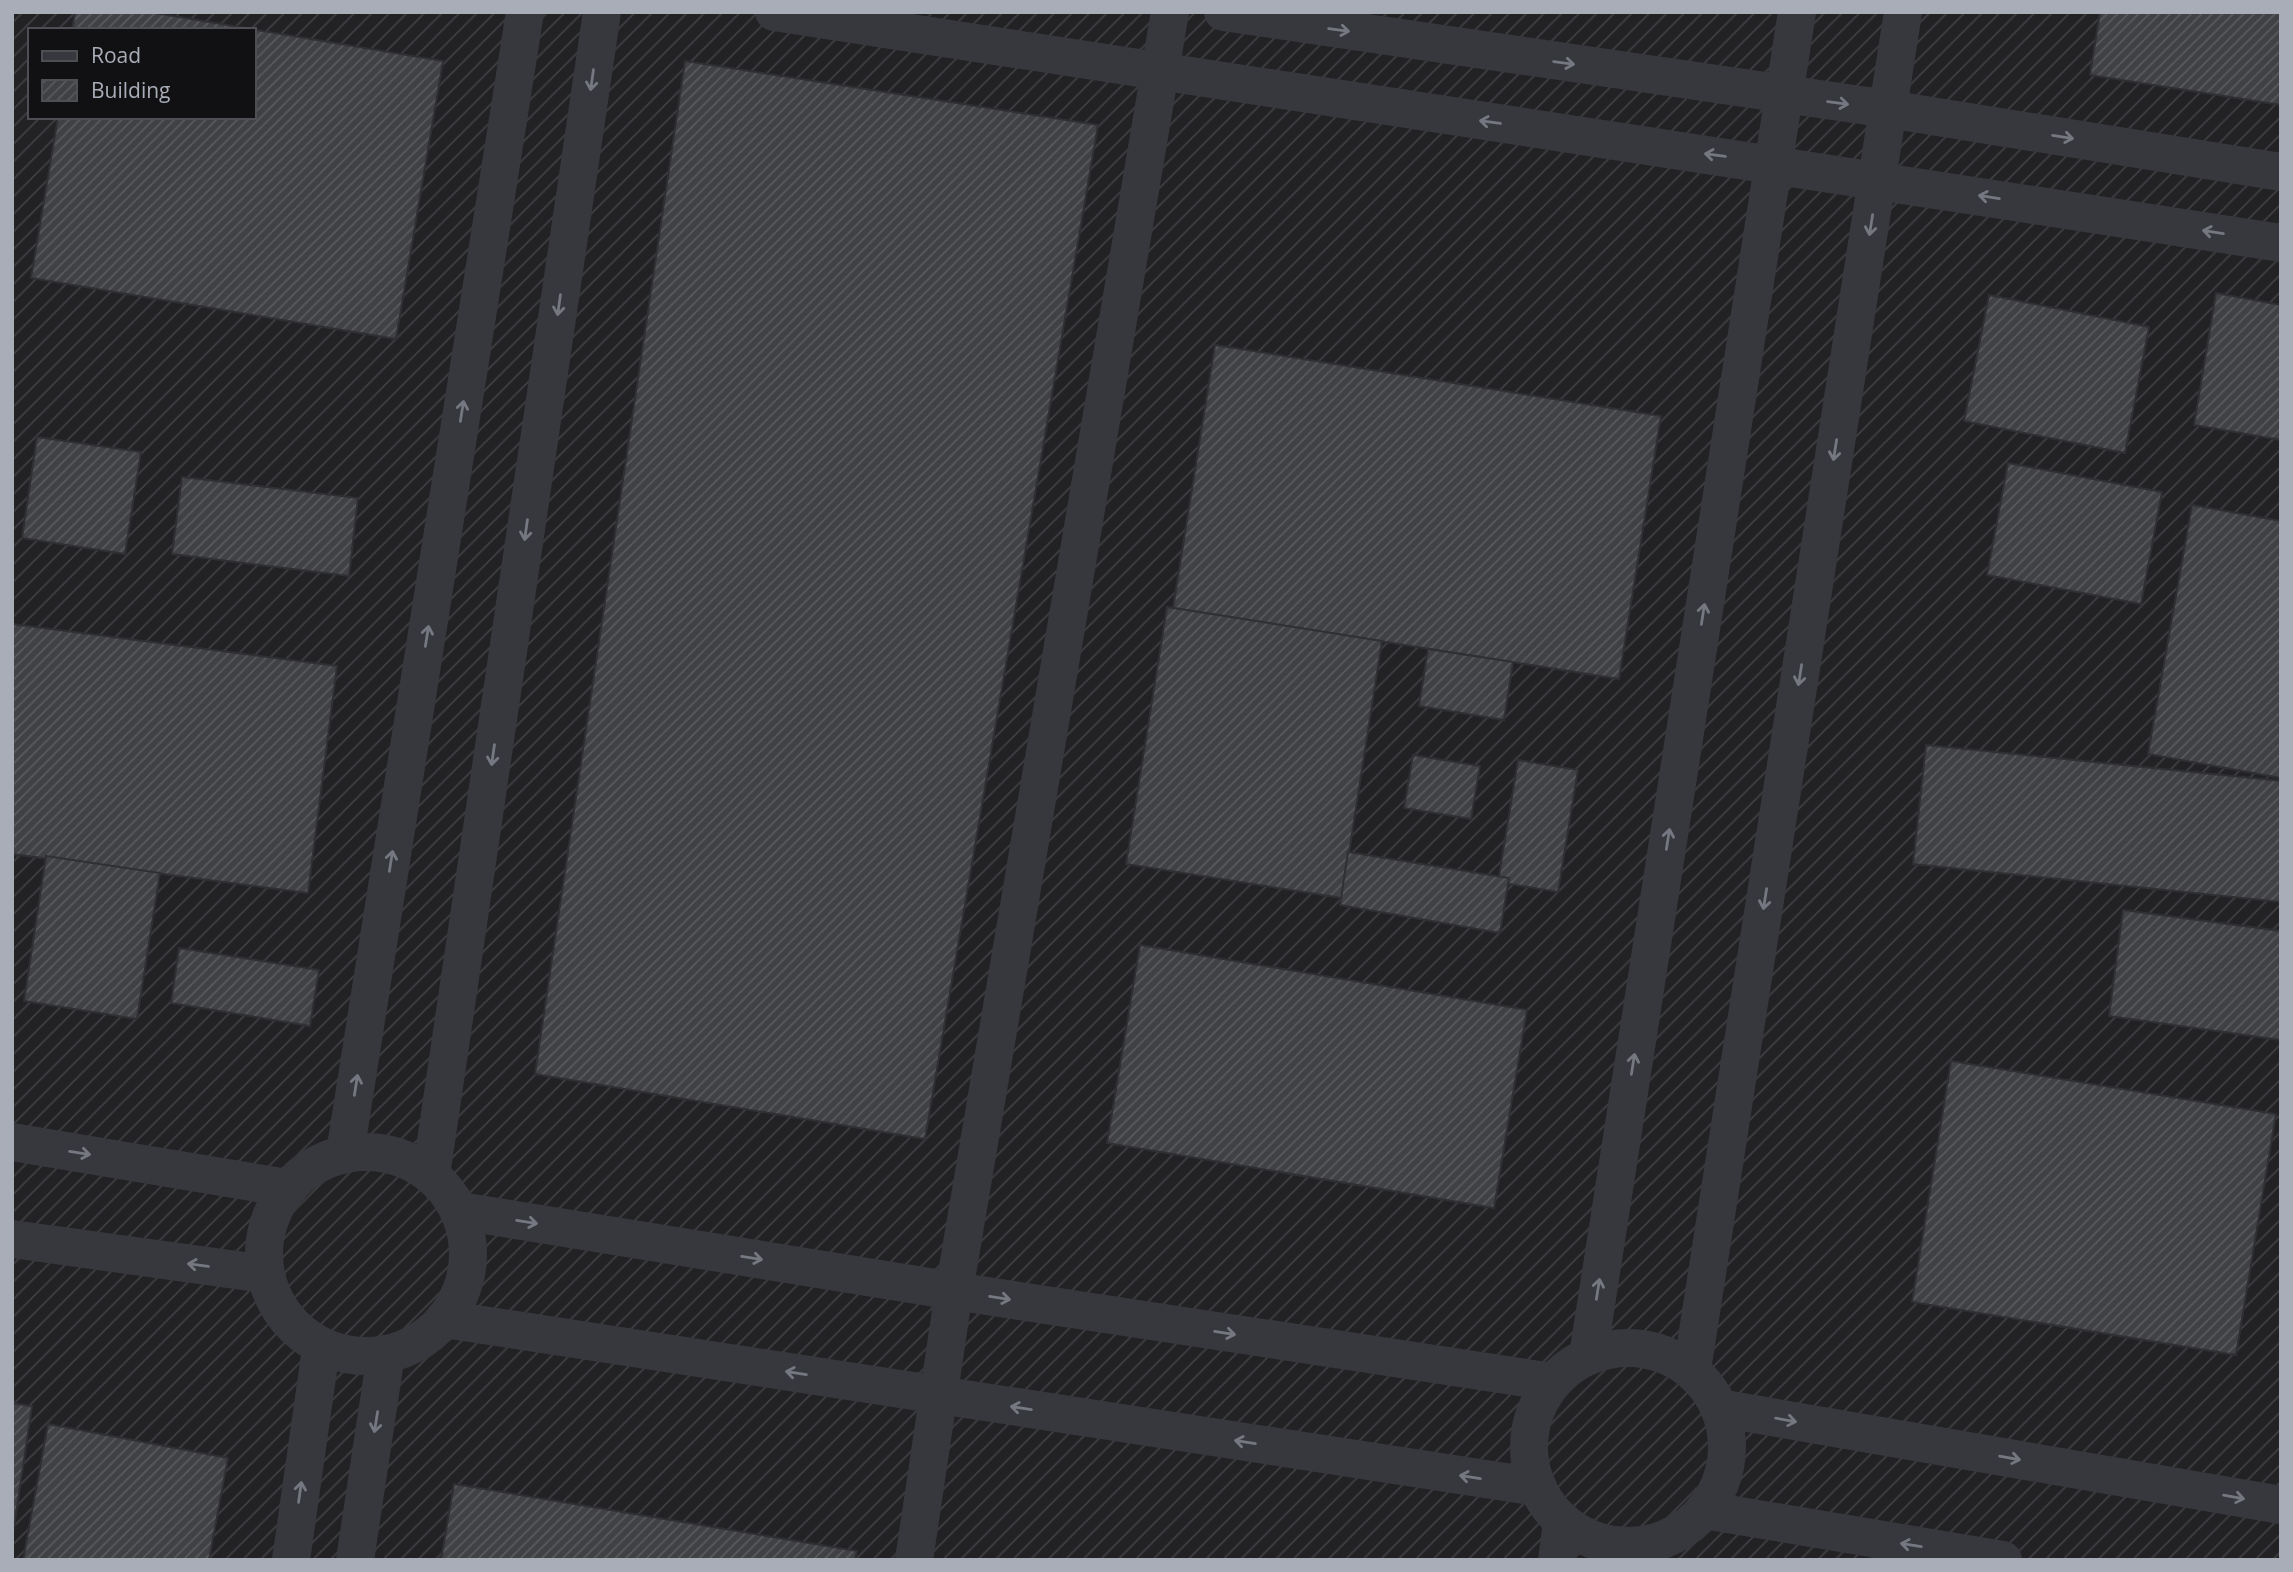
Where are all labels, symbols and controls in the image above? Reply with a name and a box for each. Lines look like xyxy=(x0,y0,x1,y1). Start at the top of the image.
one-way arrow xyxy=(1328,23,1350,36)
legend xyxy=(28,28,256,119)
text: Road xyxy=(91,41,141,69)
one-way arrow xyxy=(1553,57,1575,70)
one-way arrow xyxy=(585,68,598,91)
text: Building xyxy=(91,76,170,104)
one-way arrow xyxy=(1826,96,1849,109)
one-way arrow xyxy=(1479,116,1502,129)
one-way arrow xyxy=(2051,131,2074,144)
one-way arrow xyxy=(1704,148,1727,161)
one-way arrow xyxy=(1978,190,2001,203)
one-way arrow xyxy=(1864,213,1877,236)
one-way arrow xyxy=(2202,225,2225,238)
one-way arrow xyxy=(552,293,565,316)
one-way arrow xyxy=(456,400,469,423)
one-way arrow xyxy=(1829,438,1842,461)
one-way arrow xyxy=(519,518,532,541)
one-way arrow xyxy=(1697,603,1710,626)
one-way arrow xyxy=(420,625,433,648)
one-way arrow xyxy=(1793,663,1806,685)
one-way arrow xyxy=(486,743,499,766)
one-way arrow xyxy=(1662,828,1675,851)
one-way arrow xyxy=(385,850,398,873)
one-way arrow xyxy=(1758,887,1771,910)
one-way arrow xyxy=(1627,1053,1640,1076)
one-way arrow xyxy=(350,1074,363,1097)
one-way arrow xyxy=(68,1147,90,1160)
one-way arrow xyxy=(515,1216,538,1229)
one-way arrow xyxy=(740,1252,763,1265)
one-way arrow xyxy=(187,1258,209,1271)
one-way arrow xyxy=(1592,1278,1605,1301)
one-way arrow xyxy=(989,1292,1011,1305)
one-way arrow xyxy=(1213,1326,1236,1339)
one-way arrow xyxy=(785,1366,808,1379)
one-way arrow xyxy=(1010,1401,1033,1414)
one-way arrow xyxy=(369,1410,382,1433)
one-way arrow xyxy=(1774,1414,1797,1427)
one-way arrow xyxy=(1235,1435,1257,1448)
one-way arrow xyxy=(1998,1452,2021,1465)
one-way arrow xyxy=(1459,1470,1482,1483)
one-way arrow xyxy=(294,1481,307,1504)
one-way arrow xyxy=(2222,1491,2245,1504)
one-way arrow xyxy=(1901,1538,1923,1551)

